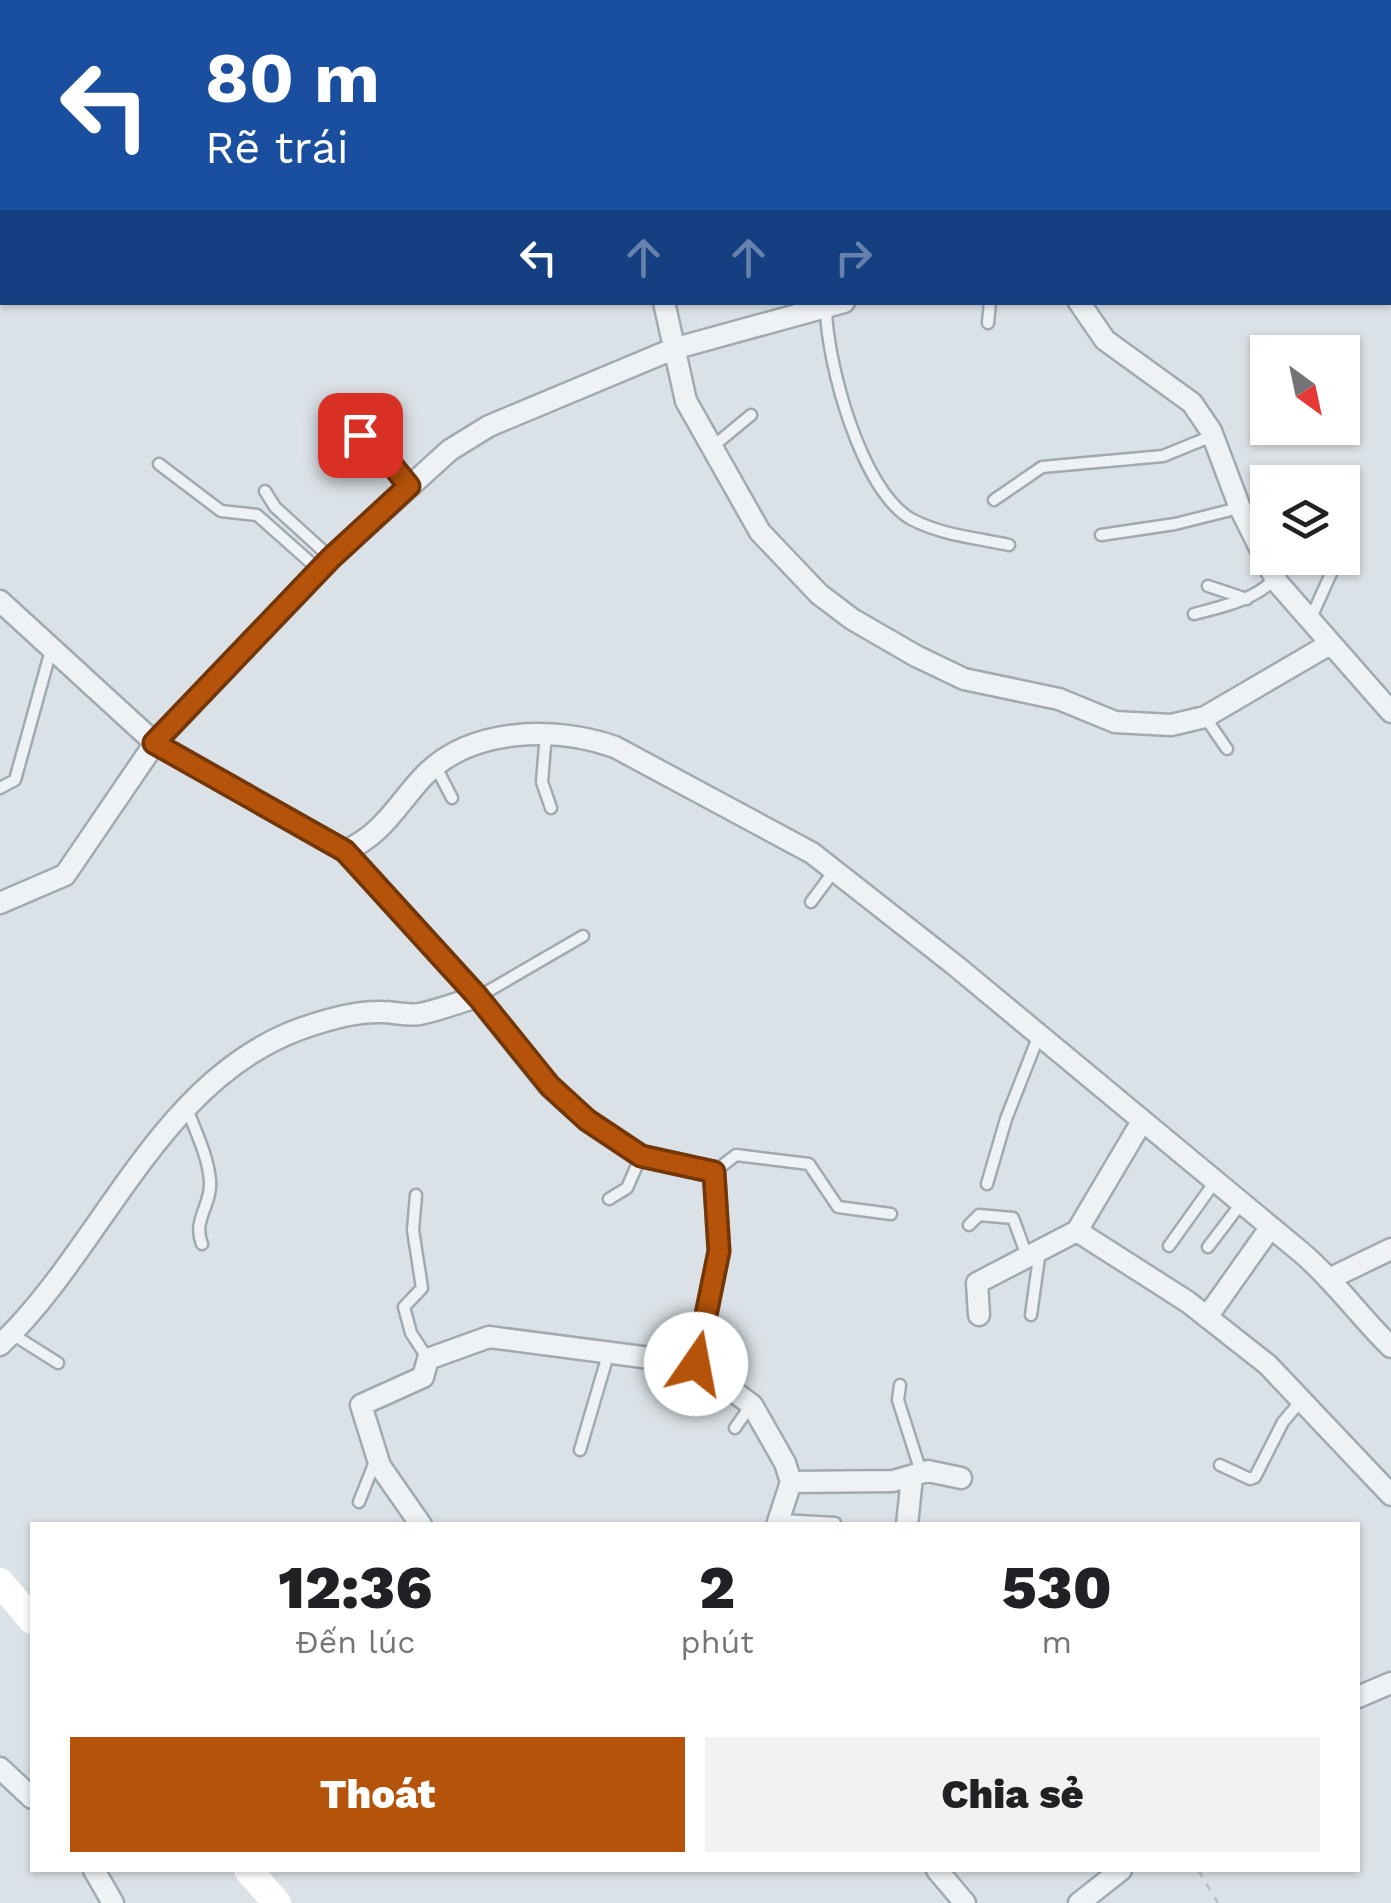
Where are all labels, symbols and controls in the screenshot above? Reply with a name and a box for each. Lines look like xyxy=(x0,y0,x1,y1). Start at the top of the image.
text: 80 m xyxy=(205,37,380,119)
icon: left xyxy=(40,40,170,170)
text: Rẽ trái xyxy=(205,121,349,174)
icon: left xyxy=(511,230,566,285)
icon: ahead xyxy=(616,230,671,285)
icon: ahead xyxy=(721,230,776,285)
icon: right xyxy=(826,230,881,285)
north arrow xyxy=(1250,335,1360,445)
map controls xyxy=(1250,335,1360,575)
pin xyxy=(318,393,403,478)
icon: arrive xyxy=(333,408,388,463)
button: layers xyxy=(1250,465,1360,575)
position arrow xyxy=(644,1312,748,1416)
text: 12:36 xyxy=(278,1552,432,1623)
text: 2 xyxy=(699,1552,735,1623)
text: 530 xyxy=(1002,1552,1112,1623)
text: Đến lúc xyxy=(295,1623,415,1661)
text: phút xyxy=(681,1623,754,1661)
text: m xyxy=(1042,1623,1072,1661)
button: Thoát xyxy=(70,1737,685,1852)
button: Chia sẻ xyxy=(705,1737,1320,1852)

